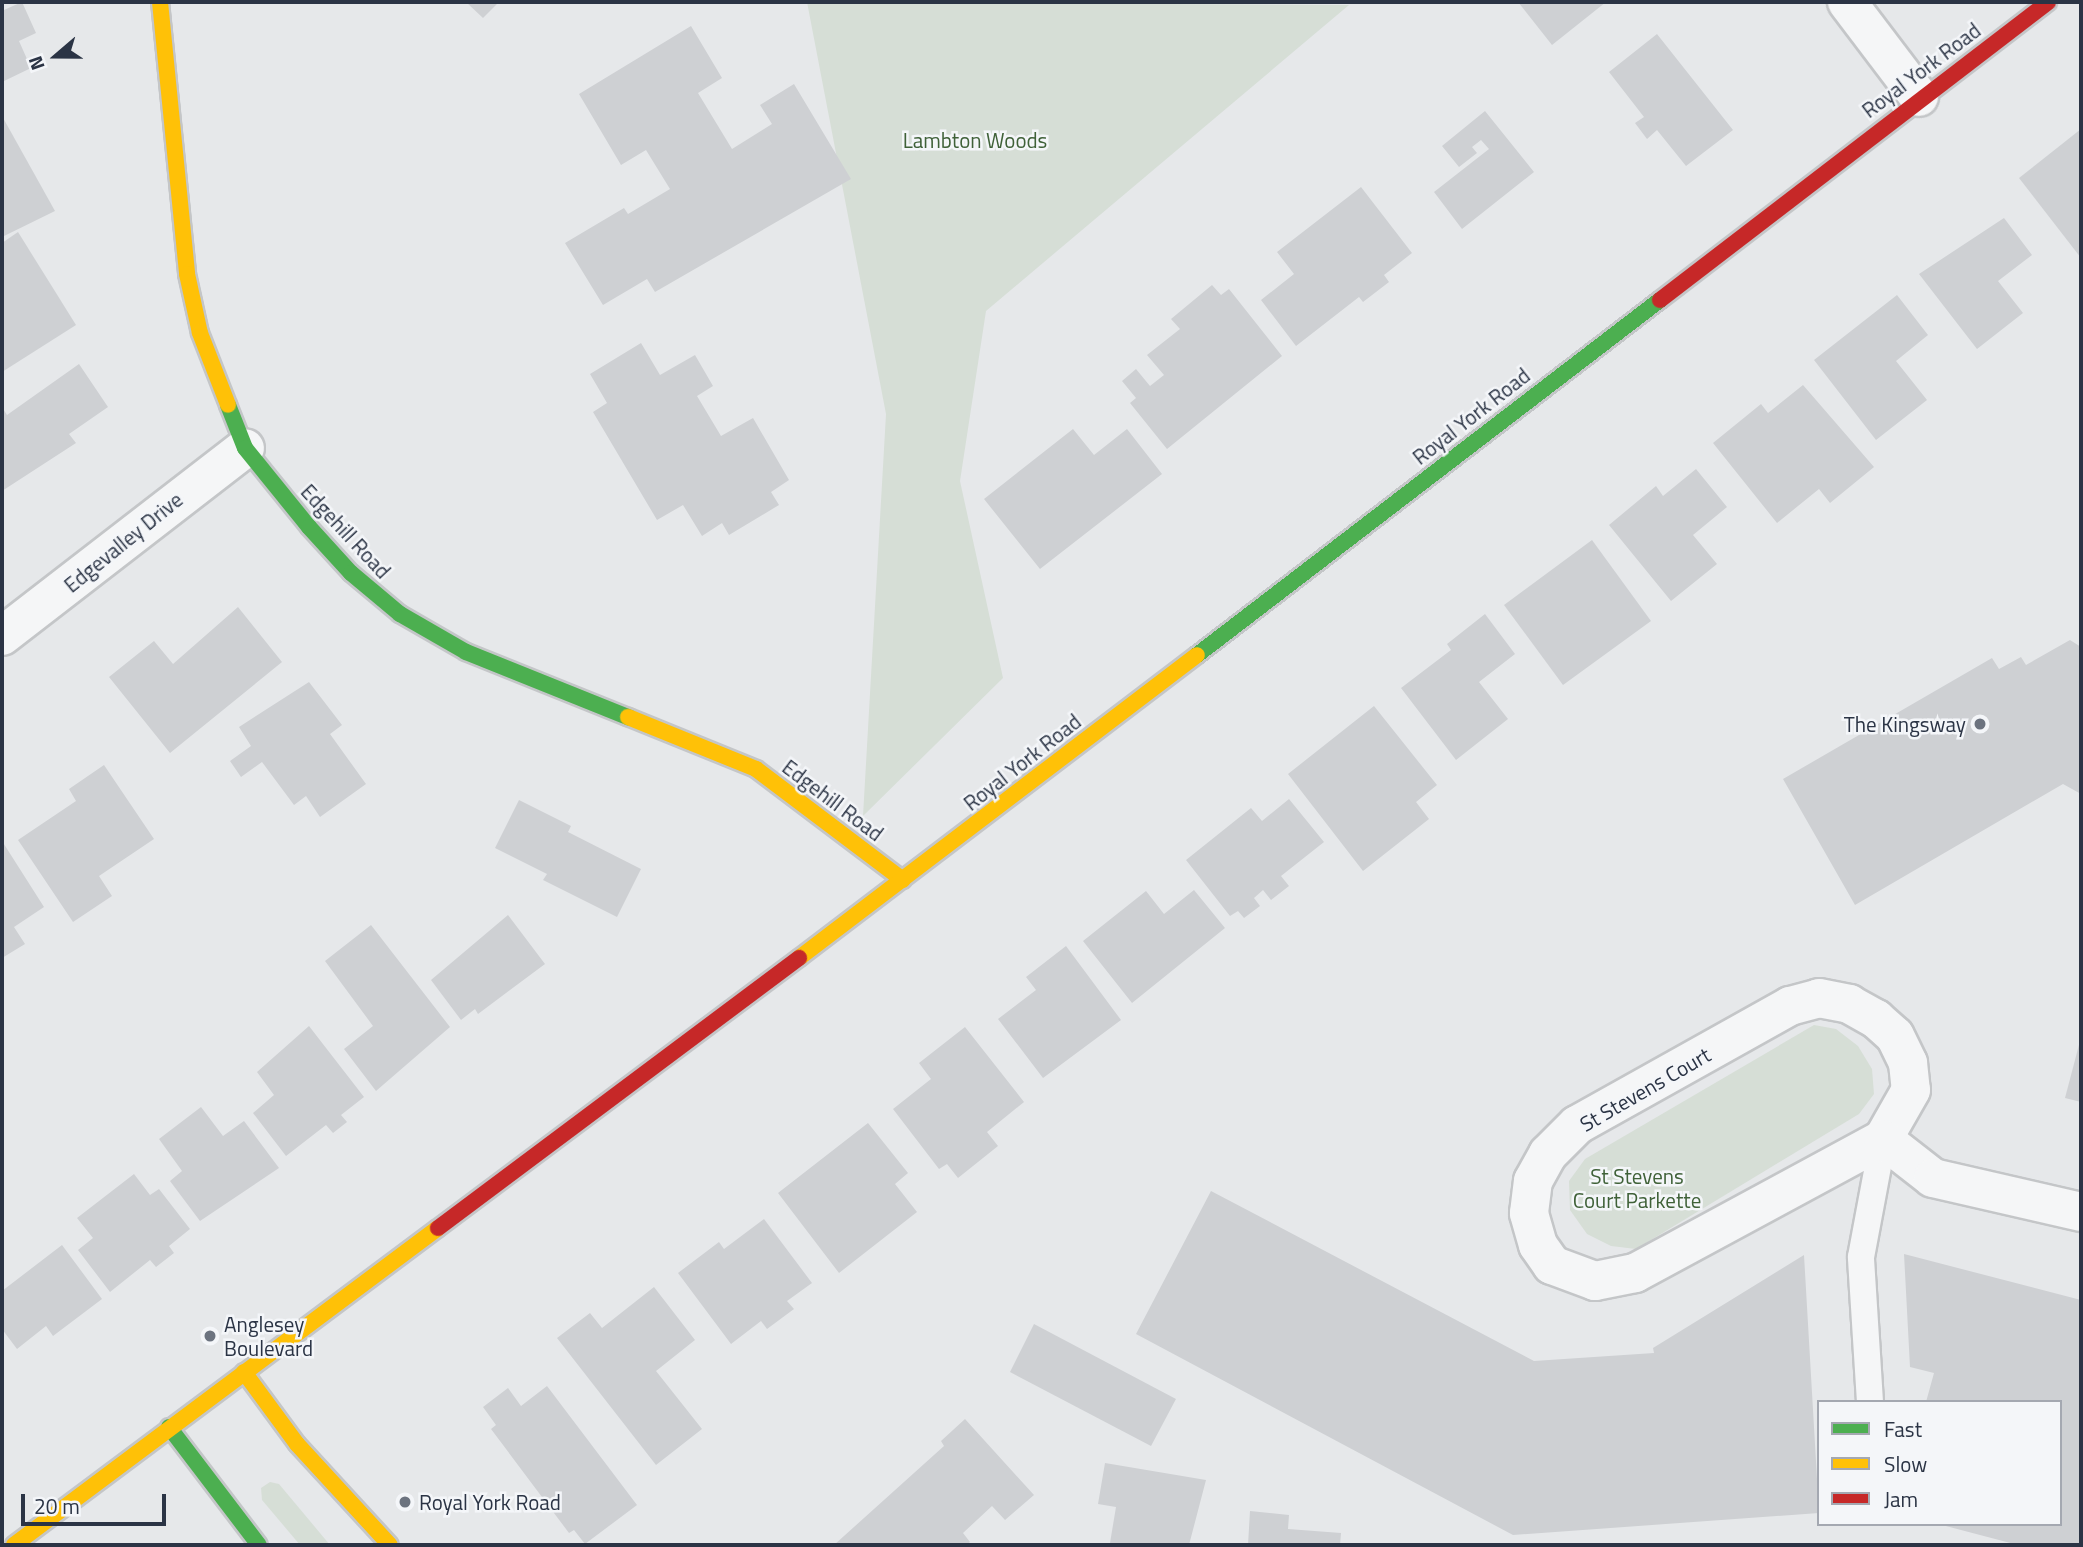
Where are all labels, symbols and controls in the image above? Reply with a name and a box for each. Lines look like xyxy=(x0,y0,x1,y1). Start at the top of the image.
street label: Royal York Road xyxy=(1857,17,1985,123)
north arrow xyxy=(21,21,91,91)
text: N xyxy=(20,52,52,75)
park label: Lambton Woods xyxy=(903,127,1047,153)
street label: Royal York Road xyxy=(1407,362,1535,470)
street label: Edgehill Road xyxy=(296,479,396,583)
street label: Edgevalley Drive xyxy=(59,487,187,597)
street label: Royal York Road xyxy=(958,708,1086,816)
place label: The Kingsway xyxy=(1844,711,1966,737)
marker: The Kingsway xyxy=(1972,716,1988,732)
street label: Edgehill Road xyxy=(778,754,888,846)
street label: St Stevens Court xyxy=(1575,1041,1715,1137)
park label: St Stevens Court Parkette xyxy=(1573,1163,1701,1213)
place label: Anglesey Boulevard xyxy=(224,1311,313,1361)
marker: Anglesey Boulevard xyxy=(202,1328,218,1344)
legend xyxy=(1817,1400,2062,1526)
text: Fast xyxy=(1884,1413,1922,1445)
text: Slow xyxy=(1884,1448,1927,1480)
scale bar xyxy=(24,1480,170,1524)
text: Jam xyxy=(1884,1483,1918,1515)
place label: Royal York Road xyxy=(419,1489,561,1515)
text: 20 m xyxy=(34,1490,80,1522)
marker: Royal York Road xyxy=(397,1494,413,1510)

